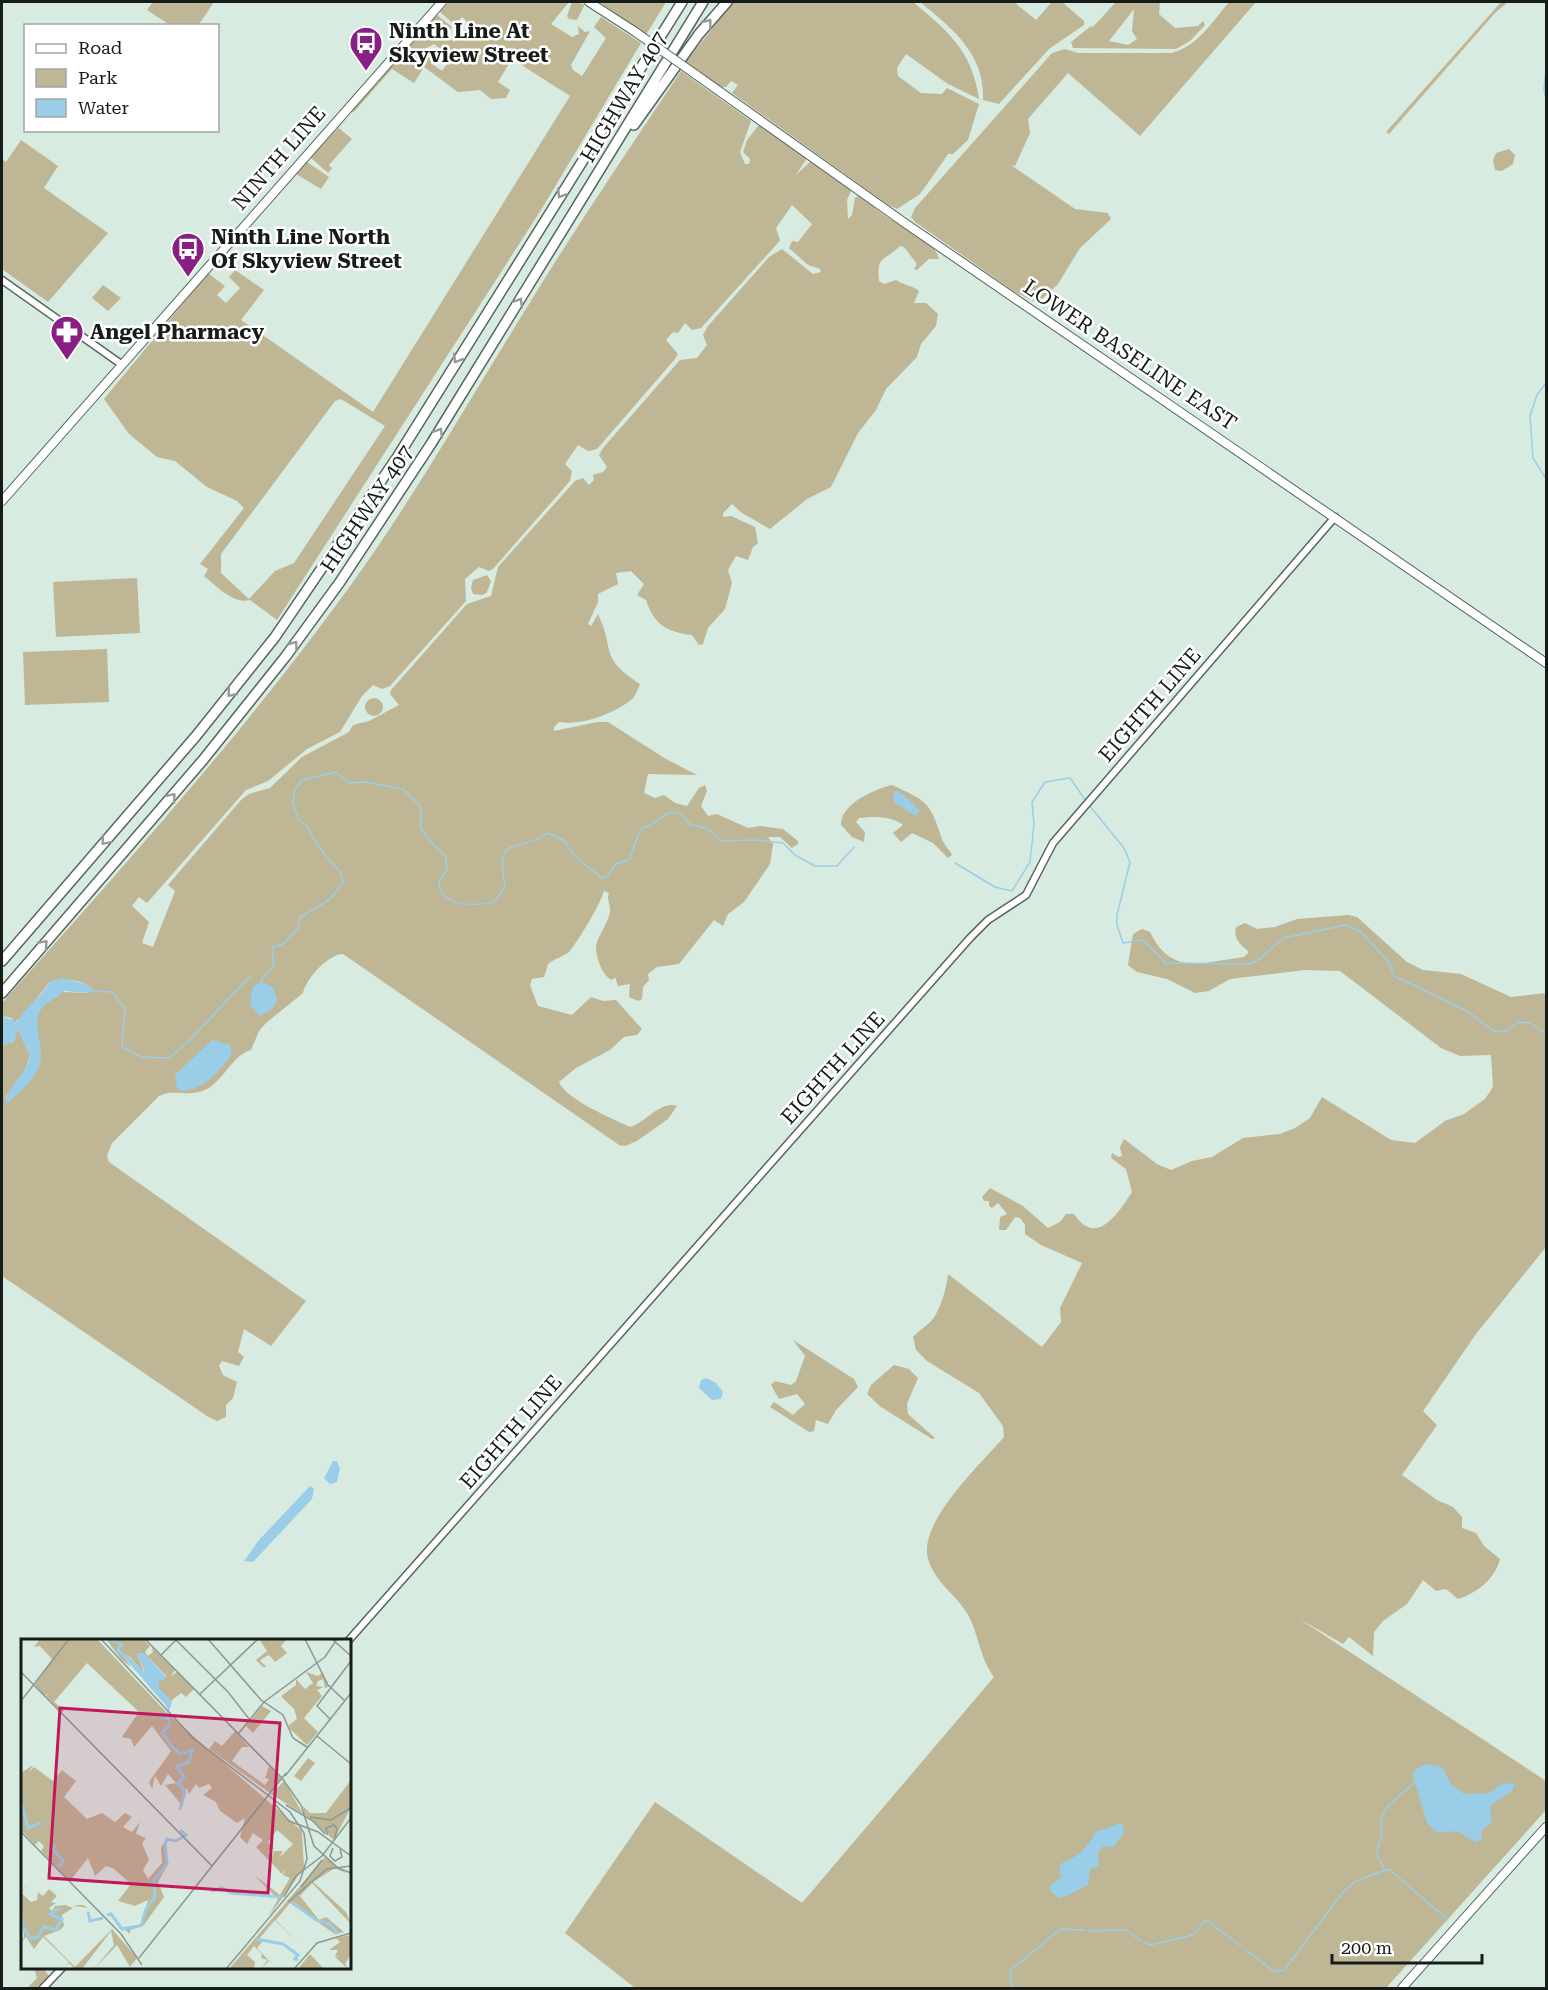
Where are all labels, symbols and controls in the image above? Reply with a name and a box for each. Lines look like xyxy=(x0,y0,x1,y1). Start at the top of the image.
place label: Ninth Line At Skyview Street xyxy=(389,19,549,67)
one-way arrow xyxy=(701,19,712,30)
legend xyxy=(24,24,219,132)
bus stop icon: Ninth Line At Skyview Street xyxy=(348,25,384,72)
street label: HIGHWAY 407 xyxy=(576,27,673,167)
text: Road xyxy=(78,37,123,58)
text: Park xyxy=(78,67,118,88)
text: Water xyxy=(78,97,129,118)
street label: NINTH LINE xyxy=(227,101,331,215)
one-way arrow xyxy=(557,187,568,198)
place label: Ninth Line North Of Skyview Street xyxy=(211,225,402,273)
bus stop icon: Ninth Line North Of Skyview Street xyxy=(170,231,206,278)
street label: LOWER BASELINE EAST xyxy=(1019,275,1241,435)
one-way arrow xyxy=(511,298,523,308)
pharmacy icon: Angel Pharmacy xyxy=(49,314,85,361)
place label: Angel Pharmacy xyxy=(90,320,264,344)
one-way arrow xyxy=(453,353,465,363)
one-way arrow xyxy=(431,428,443,438)
street label: HIGHWAY 407 xyxy=(316,441,418,577)
one-way arrow xyxy=(287,641,298,652)
street label: EIGHTH LINE xyxy=(1094,643,1206,767)
one-way arrow xyxy=(228,686,239,697)
one-way arrow xyxy=(164,793,175,804)
one-way arrow xyxy=(102,834,113,845)
one-way arrow xyxy=(37,940,48,951)
street label: EIGHTH LINE xyxy=(776,1007,890,1129)
street label: EIGHTH LINE xyxy=(455,1370,567,1494)
inset map xyxy=(21,1639,351,1969)
scale bar xyxy=(1332,1927,1482,1965)
text: 200 m xyxy=(1341,1937,1392,1958)

